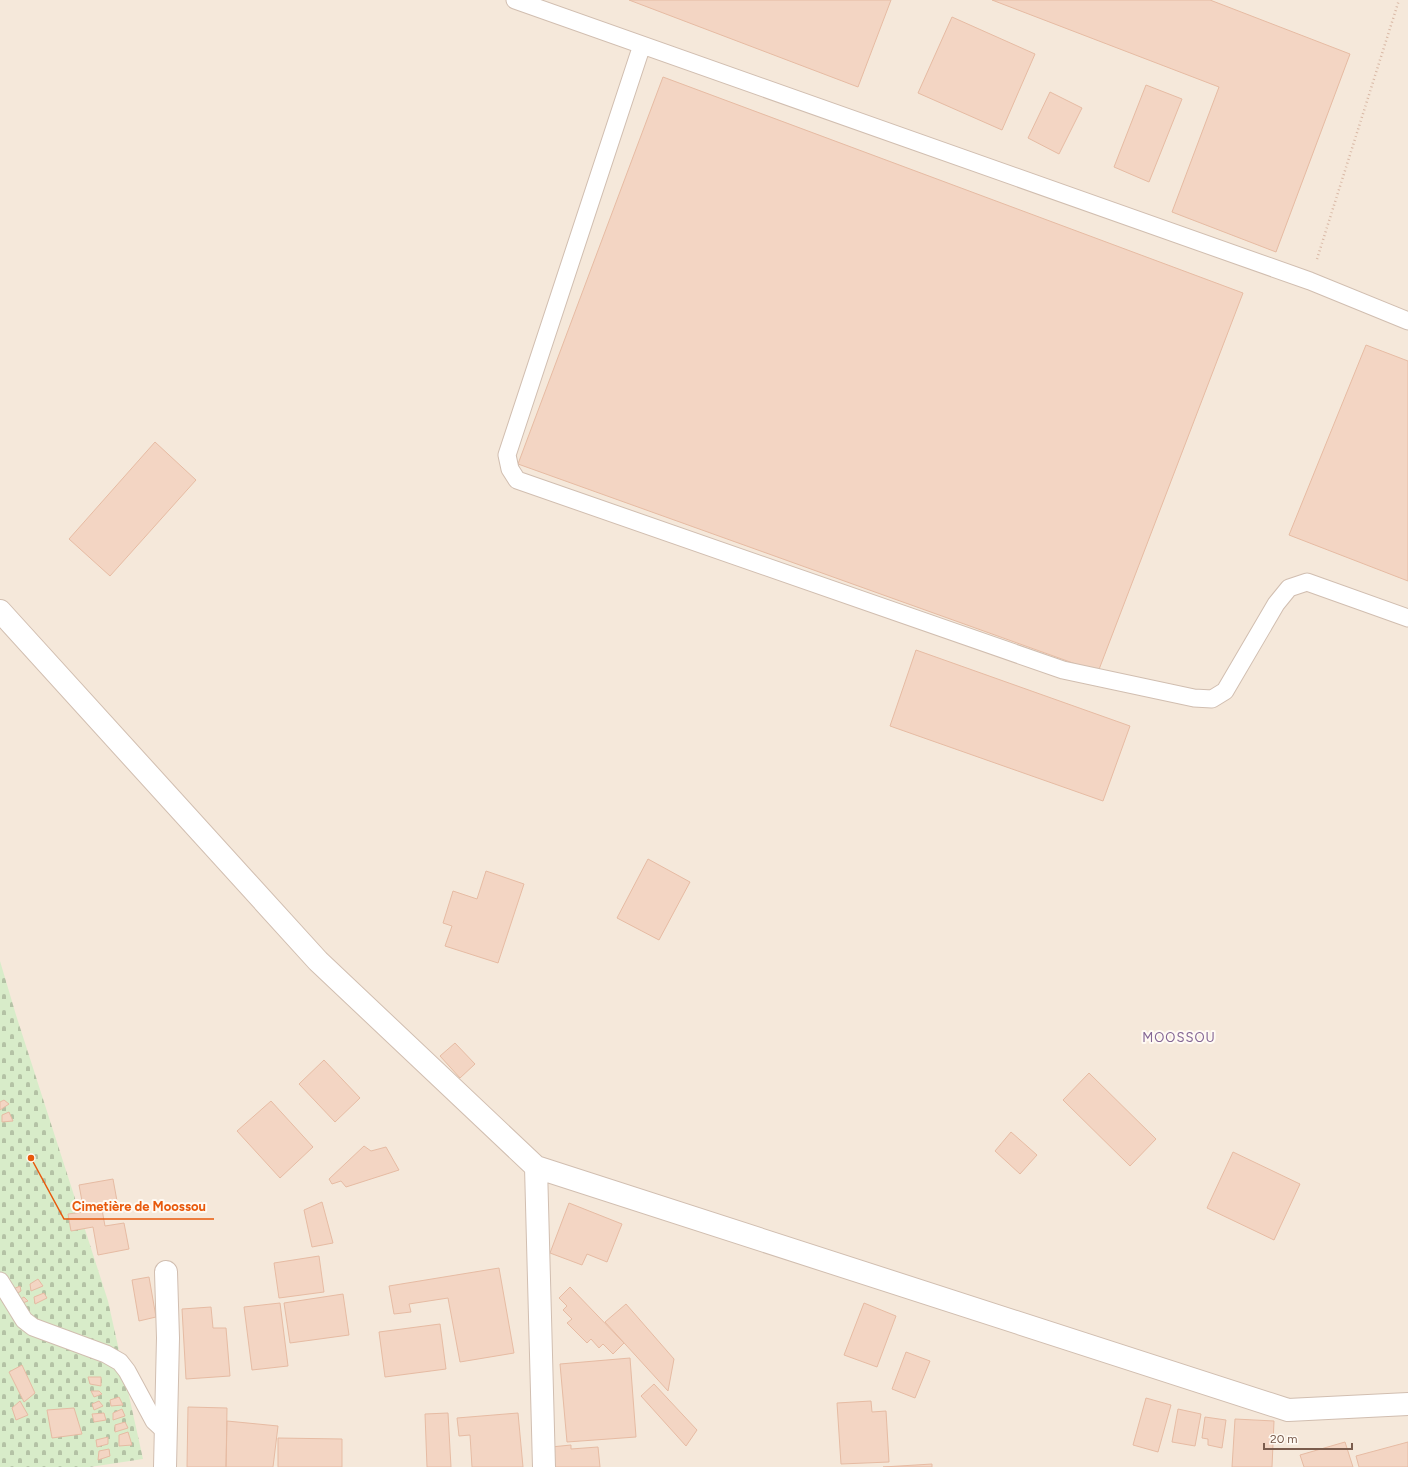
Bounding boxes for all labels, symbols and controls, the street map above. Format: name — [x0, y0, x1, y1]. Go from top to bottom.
district label: MOOSSOU — [1142, 1030, 1216, 1045]
callout: Cimetière de Moossou — [64, 1194, 214, 1219]
text: Cimetière de Moossou — [72, 1199, 206, 1214]
scale bar — [1264, 1425, 1352, 1451]
text: 20 m — [1270, 1432, 1298, 1446]

